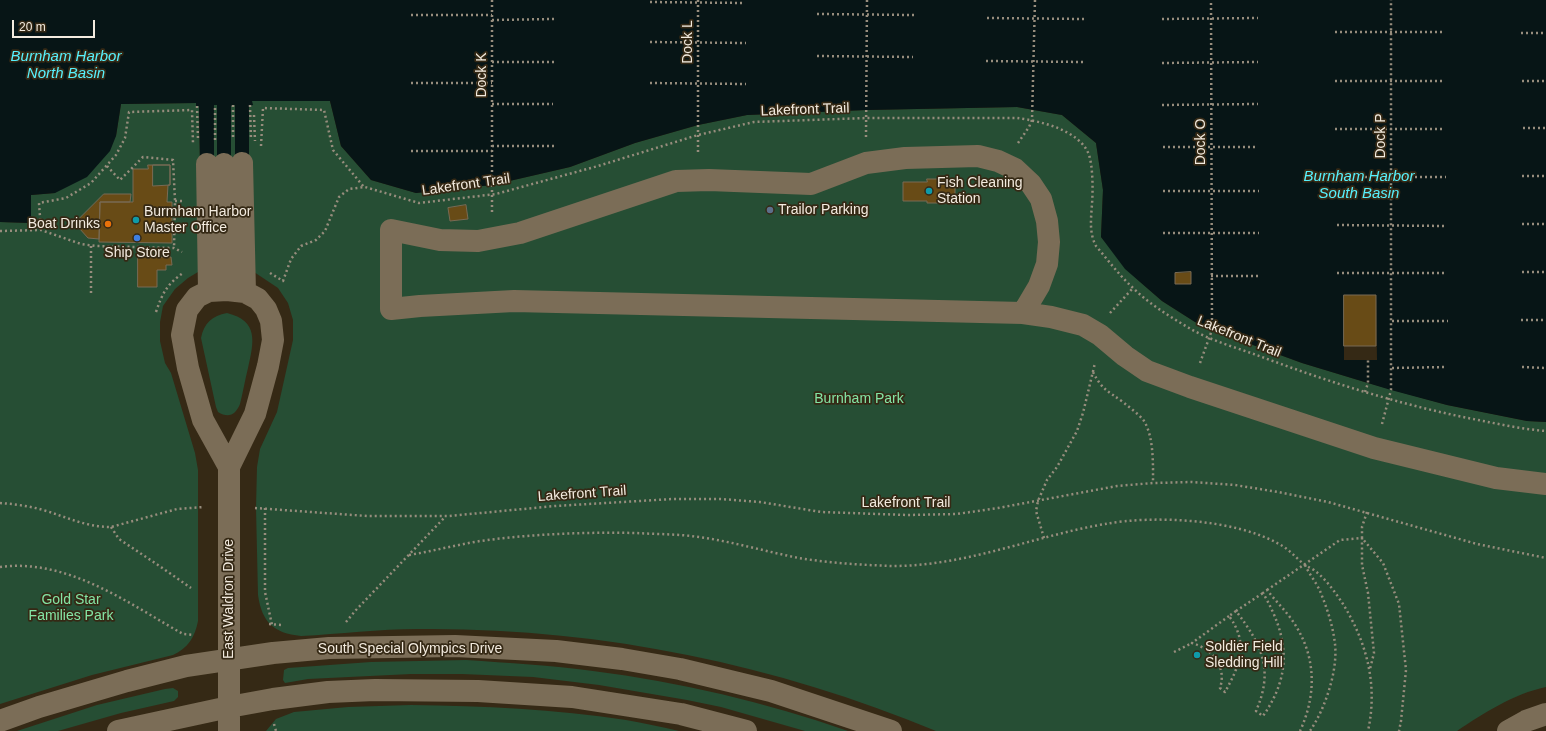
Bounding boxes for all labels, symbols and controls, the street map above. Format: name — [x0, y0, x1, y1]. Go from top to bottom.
scale bar — [14, 12, 97, 38]
text: 20 m — [19, 20, 46, 34]
street label: Dock L — [680, 20, 696, 64]
water label: Burnham Harbor North Basin — [11, 48, 121, 83]
street label: Dock K — [474, 52, 490, 98]
street label: Lakefront Trail — [760, 100, 850, 120]
street label: Dock P — [1373, 113, 1389, 159]
street label: Dock O — [1193, 119, 1209, 165]
water label: Burnham Harbor South Basin — [1304, 168, 1414, 203]
street label: Lakefront Trail — [421, 170, 511, 200]
place label: Fish Cleaning Station — [937, 175, 1023, 208]
marker: Fish Cleaning Station — [924, 186, 934, 196]
place label: Trailor Parking — [778, 202, 869, 218]
place label: Burmham Harbor Master Office — [144, 204, 251, 236]
marker: Trailor Parking — [765, 205, 775, 215]
marker: Burmham Harbor Master Office — [131, 215, 141, 225]
place label: Boat Drinks — [28, 216, 100, 232]
marker: Boat Drinks — [103, 219, 113, 229]
marker: Ship Store — [132, 233, 142, 243]
place label: Ship Store — [104, 245, 170, 261]
street label: Lakefront Trail — [1195, 313, 1283, 361]
park label: Burnham Park — [814, 391, 904, 407]
street label: Lakefront Trail — [537, 483, 627, 505]
street label: Lakefront Trail — [862, 495, 950, 511]
street label: East Waldron Drive — [221, 539, 237, 659]
park label: Gold Star Families Park — [29, 592, 113, 624]
place label: Soldier Field Sledding Hill — [1205, 639, 1283, 672]
street label: South Special Olympics Drive — [318, 641, 502, 657]
marker: Soldier Field Sledding Hill — [1192, 650, 1202, 660]

